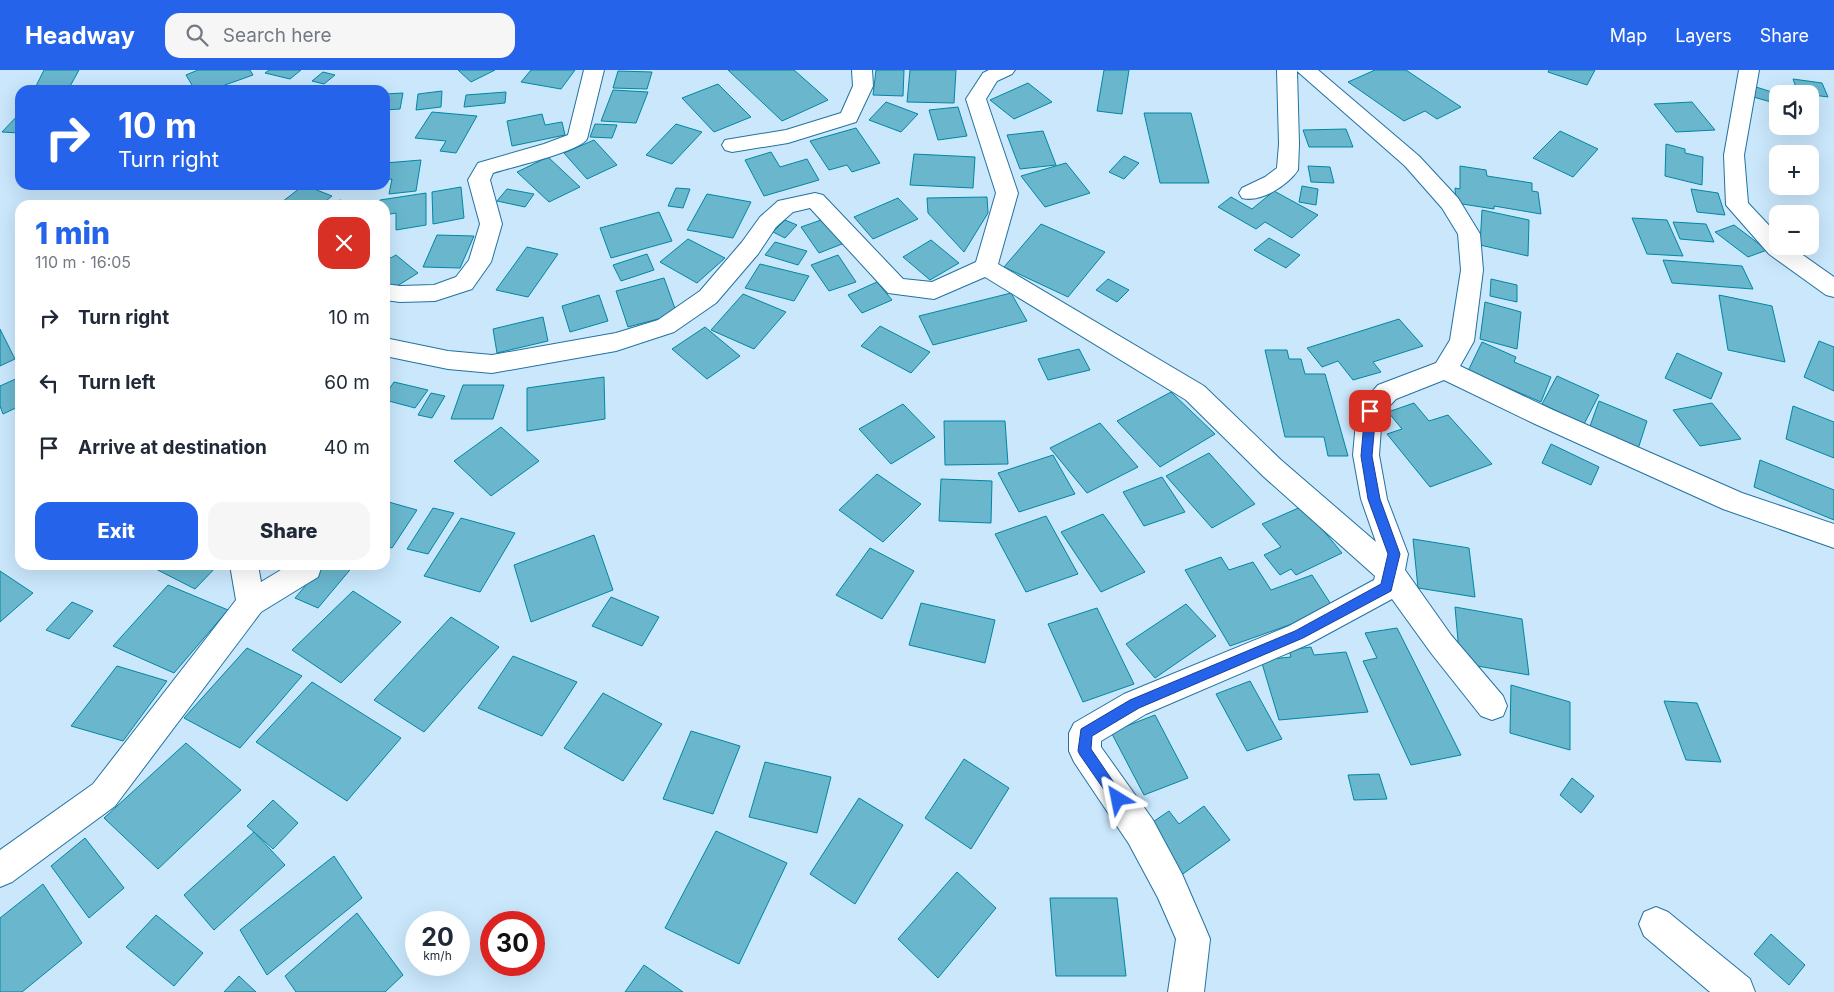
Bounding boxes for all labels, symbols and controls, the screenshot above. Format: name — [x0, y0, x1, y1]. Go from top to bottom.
search box — [165, 13, 515, 58]
text: Headway — [25, 21, 135, 50]
icon: search — [183, 21, 211, 49]
text: Search here — [223, 24, 331, 47]
text: Map — [1610, 25, 1647, 46]
text: Layers — [1675, 25, 1732, 46]
text: Share — [1760, 25, 1809, 46]
map controls — [1769, 85, 1819, 255]
button: sound — [1769, 85, 1819, 135]
text: 10 m — [118, 104, 197, 146]
icon: right — [35, 105, 100, 170]
button: + — [1769, 145, 1819, 195]
text: Turn right — [118, 146, 219, 172]
button: − — [1769, 205, 1819, 255]
text: 1 min — [35, 215, 110, 251]
button: close — [318, 217, 370, 269]
text: 110 m · 16:05 — [35, 252, 131, 272]
icon: right — [35, 304, 63, 332]
text: Turn right — [78, 306, 169, 329]
text: 10 m — [328, 306, 370, 329]
icon: left — [35, 369, 63, 397]
text: Turn left — [78, 371, 156, 394]
text: 60 m — [324, 371, 370, 394]
pin — [1349, 390, 1391, 432]
icon: arrive — [1356, 397, 1384, 425]
icon: arrive — [35, 434, 63, 462]
text: Arrive at destination — [78, 436, 267, 459]
text: 40 m — [324, 436, 370, 459]
button: Exit — [35, 502, 198, 560]
button: Share — [208, 502, 370, 560]
position arrow — [1091, 772, 1143, 824]
speed limit sign: 30 — [480, 911, 545, 976]
text: 20 — [421, 922, 454, 952]
text: km/h — [423, 948, 452, 963]

